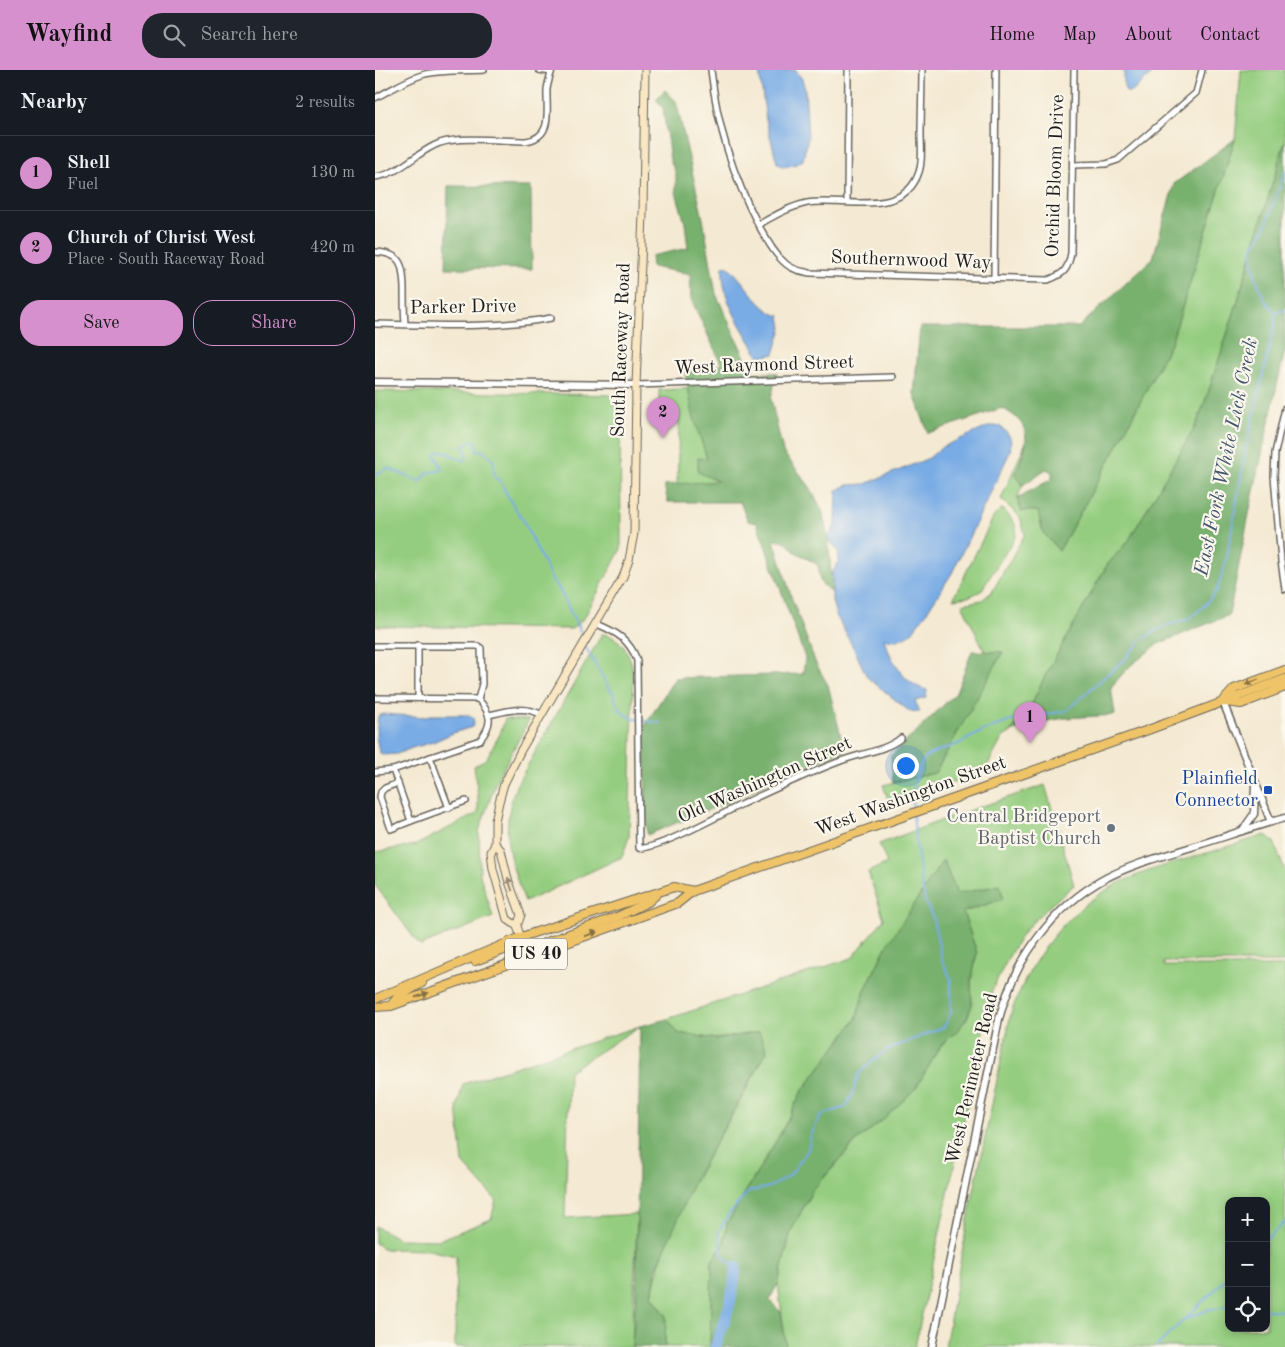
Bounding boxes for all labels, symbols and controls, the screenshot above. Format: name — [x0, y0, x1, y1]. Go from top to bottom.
search box — [142, 13, 492, 58]
icon: search — [160, 21, 188, 49]
text: Wayfind — [25, 23, 112, 47]
text: Search here — [200, 26, 298, 45]
text: Home — [989, 26, 1035, 44]
text: Map — [1063, 26, 1096, 44]
text: About — [1124, 26, 1172, 44]
text: Contact — [1200, 26, 1260, 44]
text: Nearby — [20, 92, 88, 113]
street label: Orchid Bloom Drive — [1044, 94, 1068, 258]
text: 2 results — [295, 95, 355, 111]
text: Shell — [67, 154, 110, 173]
text: 1 — [31, 165, 41, 181]
text: 130 m — [310, 165, 355, 181]
text: Fuel — [67, 177, 98, 193]
text: Church of Christ West — [67, 229, 255, 248]
text: 2 — [31, 240, 41, 256]
text: 420 m — [310, 240, 355, 256]
street label: Southernwood Way — [830, 249, 992, 273]
text: Place · South Raceway Road — [67, 252, 265, 268]
street label: South Raceway Road — [609, 262, 635, 438]
street label: Parker Drive — [410, 298, 516, 318]
button: Save — [20, 300, 183, 346]
button: Share — [193, 300, 355, 346]
water label: East Fork White Lick Creek — [1192, 336, 1262, 579]
street label: West Raymond Street — [673, 353, 855, 379]
pin: 2 — [647, 397, 679, 438]
one-way arrow — [1245, 679, 1259, 687]
pin: 1 — [1014, 702, 1046, 743]
street label: Old Washington Street — [675, 734, 855, 828]
your location — [893, 753, 919, 779]
street label: West Washington Street — [813, 754, 1009, 840]
place label: Plainfield Connector — [1174, 770, 1258, 811]
marker: Plainfield Connector — [1262, 784, 1274, 796]
place label: Central Bridgeport Baptist Church — [946, 808, 1101, 849]
marker: Central Bridgeport Baptist Church — [1105, 822, 1117, 834]
one-way arrow — [506, 877, 514, 892]
one-way arrow — [584, 930, 599, 937]
road number: US 40 — [505, 939, 567, 970]
one-way arrow — [415, 991, 430, 999]
street label: West Perimeter Road — [944, 991, 1002, 1167]
map controls — [1225, 1197, 1270, 1332]
button: + — [1225, 1197, 1270, 1242]
button: − — [1225, 1242, 1270, 1287]
button: locate — [1225, 1287, 1270, 1332]

